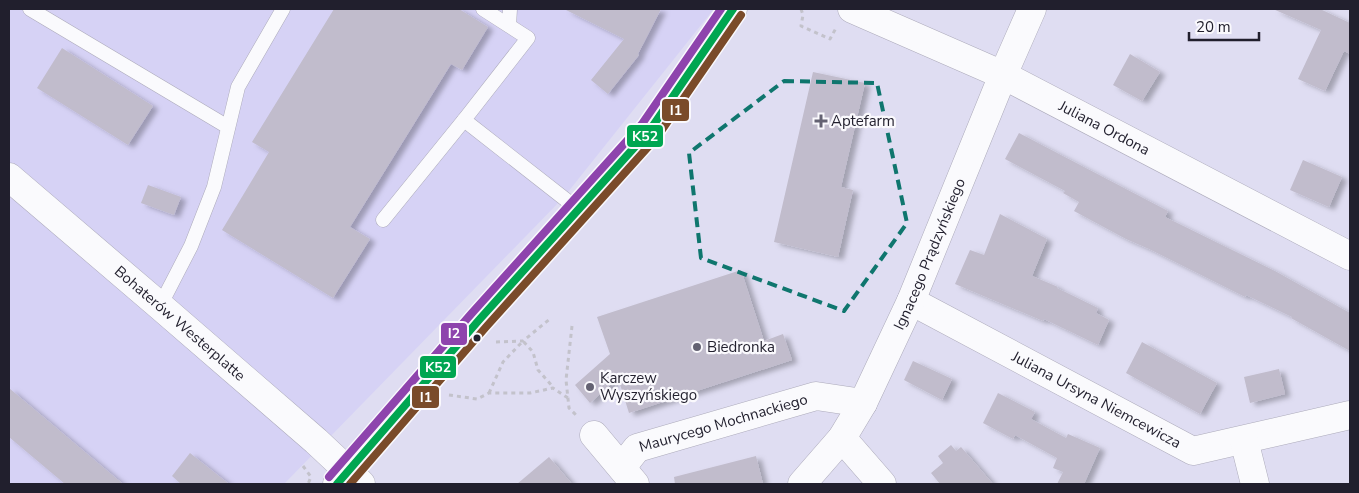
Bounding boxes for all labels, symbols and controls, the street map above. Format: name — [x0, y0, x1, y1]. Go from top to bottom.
scale bar — [1189, 10, 1259, 42]
text: 20 m — [1196, 17, 1231, 37]
street label: Juliana Ordona — [1054, 95, 1153, 160]
line badge: I1 — [661, 98, 690, 122]
text: I1 — [670, 101, 682, 120]
place label: Aptefarm — [831, 111, 895, 131]
marker: Aptefarm — [815, 115, 827, 127]
line badge: K52 — [626, 124, 664, 148]
text: K52 — [632, 127, 658, 146]
street label: Ignacego Prądzyńskiego — [889, 175, 970, 333]
street label: Bohaterów Westerplatte — [110, 261, 250, 385]
line badge: I2 — [440, 322, 468, 346]
text: I2 — [448, 324, 460, 343]
unlabelled marker — [472, 333, 482, 343]
place label: Biedronka — [707, 337, 775, 357]
marker: Biedronka — [691, 341, 703, 353]
street label: Juliana Ursyna Niemcewicza — [1007, 346, 1184, 453]
line badge: K52 — [419, 355, 457, 379]
text: K52 — [425, 358, 451, 377]
place label: Karczew Wyszyńskiego — [600, 368, 697, 405]
marker: Karczew Wyszyńskiego — [584, 381, 596, 393]
line badge: I1 — [411, 385, 440, 409]
text: I1 — [420, 388, 432, 407]
street label: Maurycego Mochnackiego — [637, 389, 810, 457]

